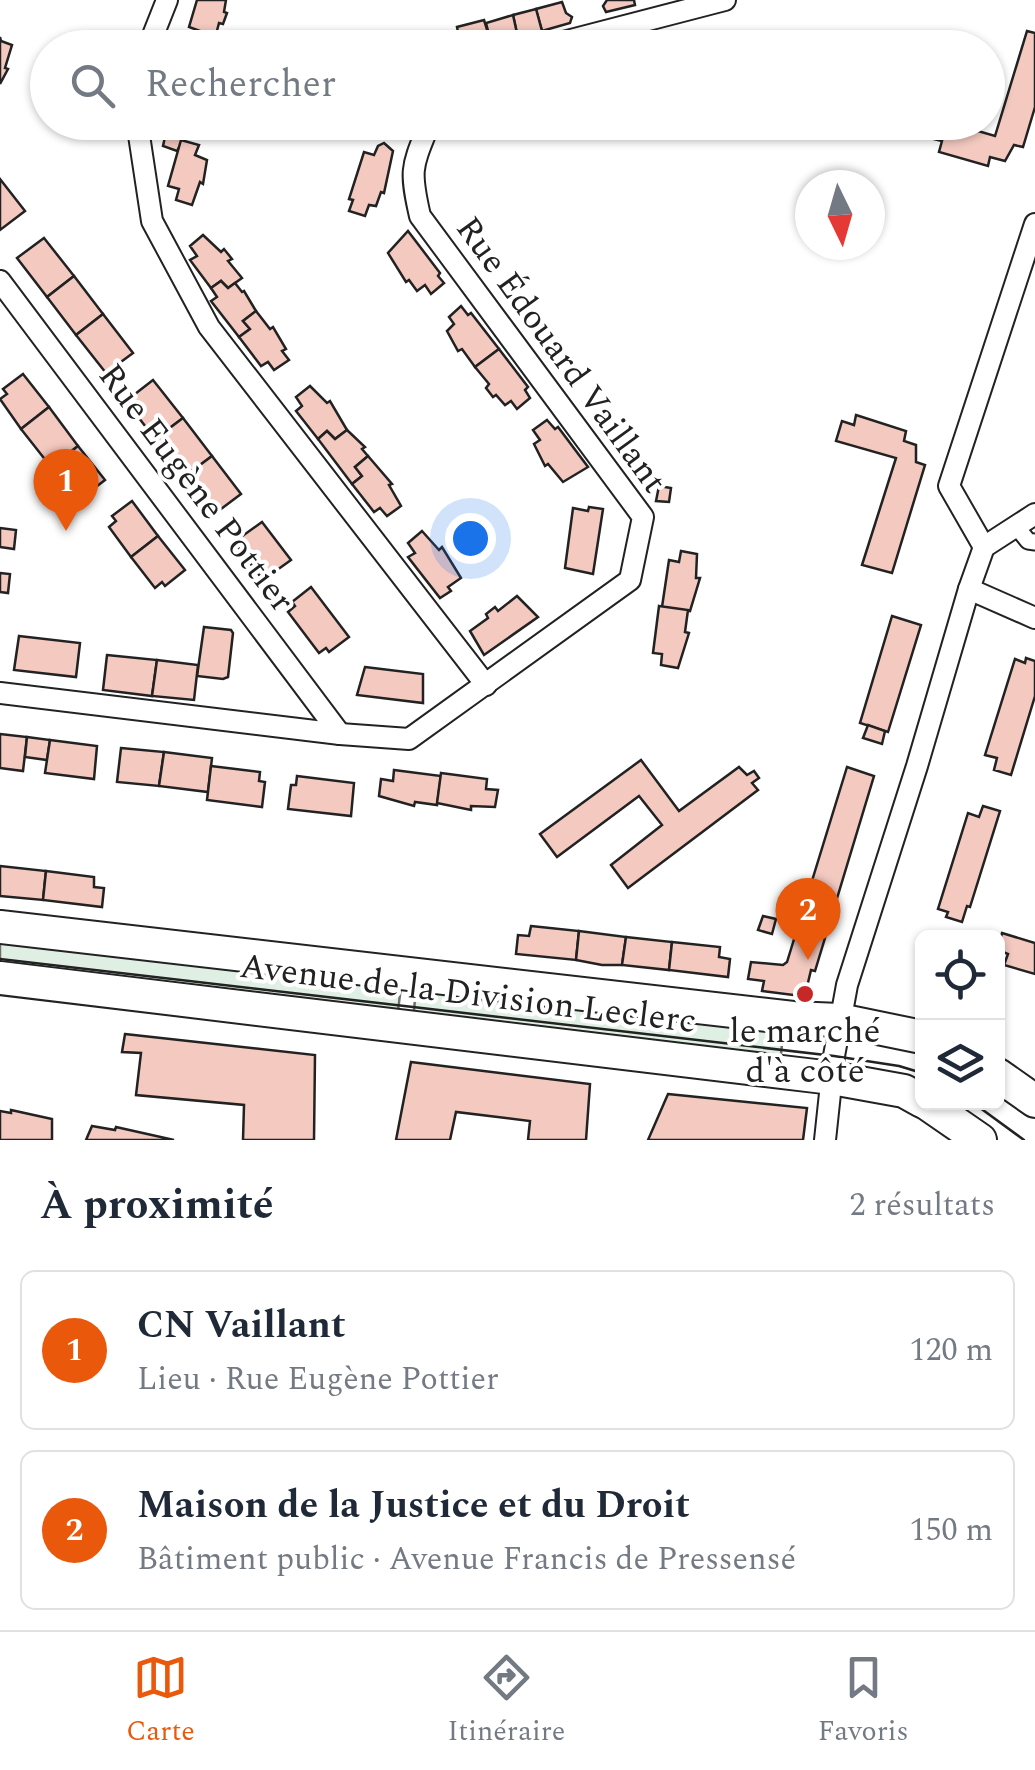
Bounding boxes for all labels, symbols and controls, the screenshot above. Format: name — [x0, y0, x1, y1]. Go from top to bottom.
search box — [30, 30, 1005, 140]
text: Rechercher — [145, 56, 336, 114]
icon: search — [65, 58, 120, 113]
north arrow — [795, 170, 885, 260]
street label: Rue Édouard Vaillant — [442, 205, 680, 505]
street label: Rue Eugène Pottier — [85, 352, 307, 624]
pin: 1 — [34, 448, 98, 531]
your location — [445, 513, 496, 564]
pin: 2 — [776, 878, 840, 960]
map controls — [915, 930, 1005, 1110]
button: locate — [915, 930, 1005, 1020]
street label: Avenue de la Division Leclerc — [237, 940, 699, 1048]
marker: le marché d'à côté — [794, 983, 816, 1005]
place label: le marché d'à côté — [730, 1005, 881, 1098]
button: layers — [915, 1020, 1005, 1110]
text: À proximité — [40, 1174, 273, 1237]
text: 2 résultats — [849, 1181, 995, 1230]
text: CN Vaillant — [137, 1297, 346, 1355]
text: 1 — [66, 1326, 83, 1375]
text: 120 m — [909, 1326, 993, 1375]
text: Lieu · Rue Eugène Pottier — [137, 1355, 499, 1404]
text: Maison de la Justice et du Droit — [137, 1477, 690, 1535]
text: 2 — [66, 1506, 83, 1555]
text: 150 m — [909, 1506, 993, 1555]
text: Bâtiment public · Avenue Francis de Pressensé — [137, 1535, 796, 1584]
tab: Carte — [126, 1650, 195, 1753]
tab: Itinéraire — [447, 1650, 565, 1753]
tab: Favoris — [818, 1650, 909, 1753]

